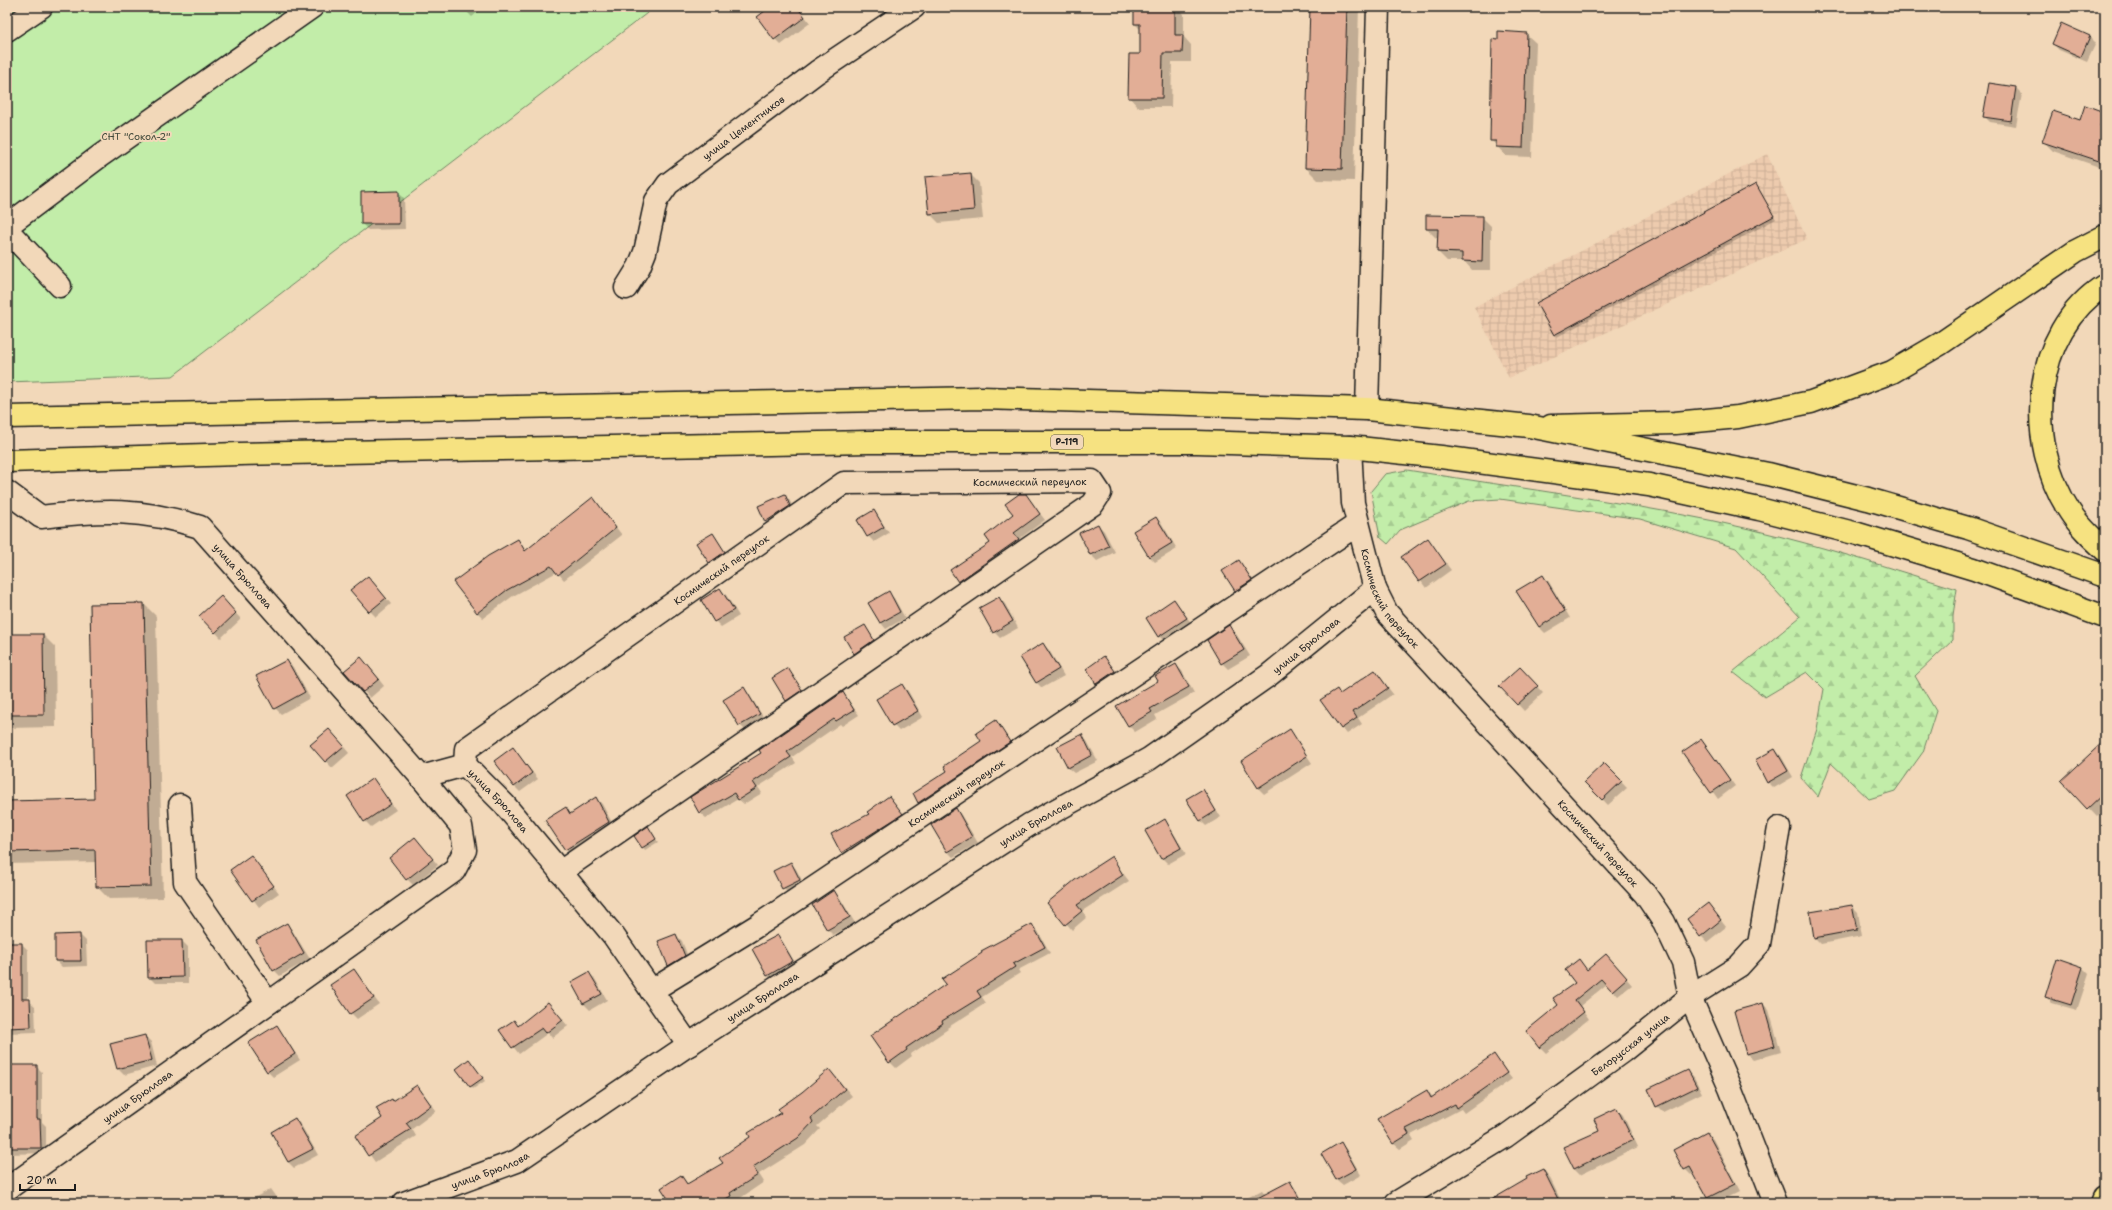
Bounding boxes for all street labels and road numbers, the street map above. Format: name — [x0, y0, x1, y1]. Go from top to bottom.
street label: улица Цементников — [700, 92, 787, 163]
road number: Р-119 — [1051, 435, 1083, 449]
street label: Космический переулок — [973, 475, 1087, 488]
street label: Космический переулок — [671, 531, 772, 607]
street label: улица Брюллова — [211, 540, 276, 612]
street label: Космический переулок — [1358, 547, 1423, 651]
street label: улица Брюллова — [1270, 613, 1343, 676]
street label: Космический переулок — [905, 755, 1008, 830]
street label: улица Брюллова — [466, 766, 532, 836]
street label: улица Брюллова — [997, 796, 1075, 849]
street label: Космический переулок — [1555, 797, 1642, 890]
street label: улица Брюллова — [724, 968, 802, 1025]
street label: Белорусская улица — [1588, 1010, 1672, 1079]
street label: улица Брюллова — [100, 1066, 176, 1126]
street label: улица Брюллова — [449, 1148, 532, 1191]

